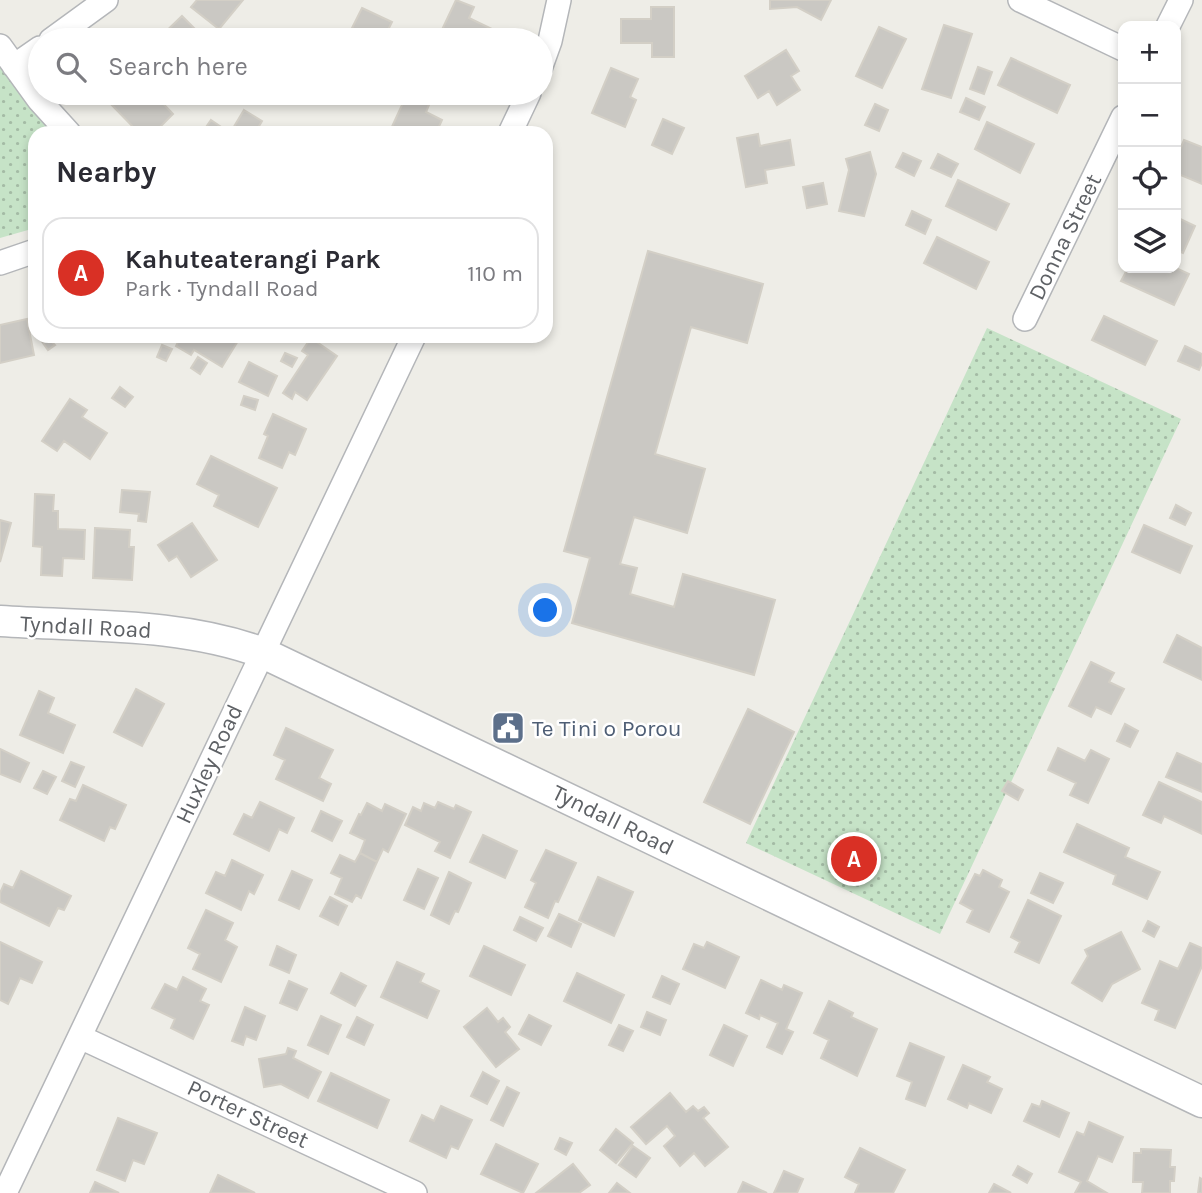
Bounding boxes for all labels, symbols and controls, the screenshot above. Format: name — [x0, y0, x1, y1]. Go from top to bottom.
map controls — [1118, 21, 1181, 273]
button: + — [1118, 21, 1181, 84]
search box — [28, 28, 553, 105]
icon: search — [52, 48, 90, 86]
text: Search here — [108, 51, 248, 82]
button: − — [1118, 84, 1181, 147]
button: locate — [1118, 147, 1181, 210]
text: Nearby — [56, 154, 156, 190]
street label: Donna Street — [1023, 169, 1107, 304]
button: layers — [1118, 210, 1181, 273]
text: Kahuteaterangi Park — [125, 244, 381, 275]
text: A — [74, 260, 88, 287]
text: 110 m — [467, 260, 523, 287]
text: Park · Tyndall Road — [125, 275, 319, 302]
your location — [528, 593, 562, 627]
street label: Tyndall Road — [19, 610, 153, 644]
street label: Huxley Road — [170, 700, 248, 828]
public building icon: Te Tini o Porou — [489, 709, 527, 747]
place label: Te Tini o Porou — [532, 715, 682, 742]
street label: Tyndall Road — [548, 779, 678, 861]
pin: A — [831, 833, 877, 885]
street label: Porter Street — [183, 1074, 313, 1154]

